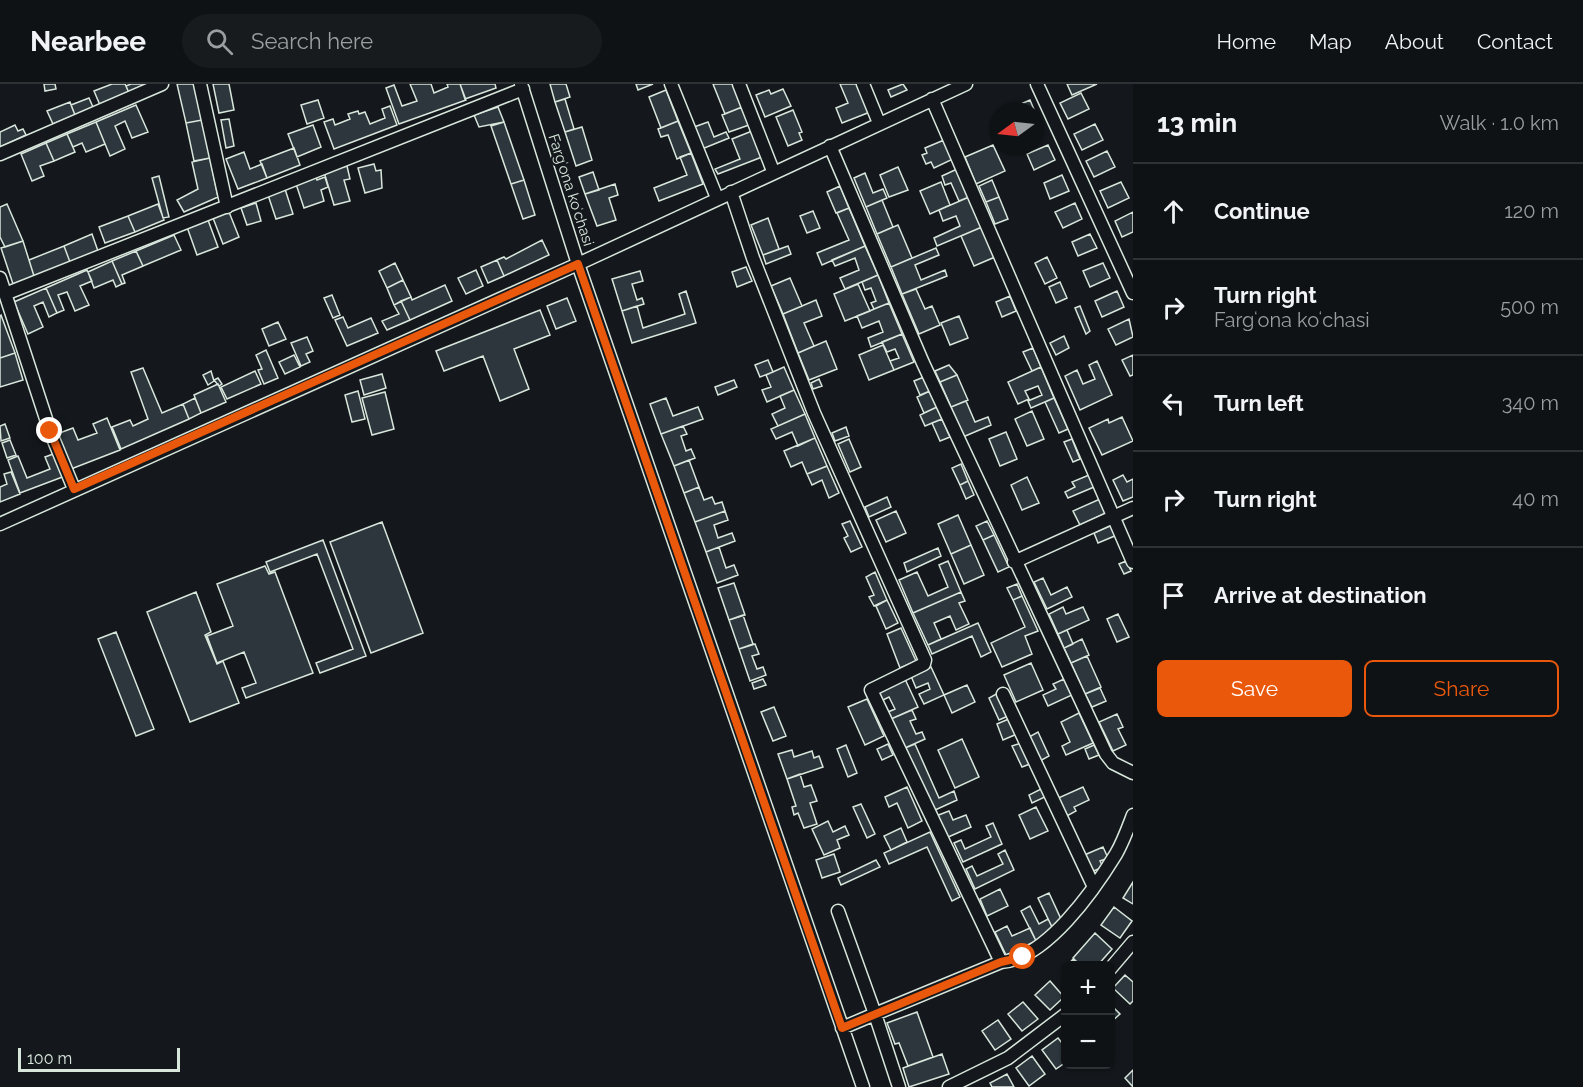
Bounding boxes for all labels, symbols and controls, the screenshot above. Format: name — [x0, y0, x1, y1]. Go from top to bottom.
search box — [182, 14, 602, 68]
text: Nearbee — [30, 25, 146, 58]
icon: search — [203, 25, 236, 58]
text: Search here — [251, 28, 373, 54]
text: Home — [1217, 29, 1276, 54]
text: Map — [1309, 29, 1352, 54]
text: About — [1385, 29, 1444, 54]
text: Contact — [1477, 29, 1553, 54]
north arrow — [989, 102, 1043, 156]
text: 13 min — [1157, 108, 1237, 138]
text: Walk · 1.0 km — [1440, 111, 1559, 135]
street label: Fargʻona koʻchasi — [544, 132, 598, 248]
icon: ahead — [1157, 195, 1190, 228]
text: Continue — [1214, 198, 1310, 224]
text: 120 m — [1504, 199, 1559, 223]
text: Turn right — [1214, 282, 1317, 308]
icon: right — [1157, 291, 1190, 324]
text: 500 m — [1500, 295, 1559, 319]
text: Fargʻona koʻchasi — [1214, 308, 1370, 332]
icon: left — [1157, 387, 1190, 420]
text: Turn left — [1214, 390, 1304, 416]
text: 340 m — [1502, 391, 1559, 415]
route end — [36, 417, 62, 443]
icon: right — [1157, 483, 1190, 516]
text: Turn right — [1214, 486, 1317, 512]
text: 40 m — [1512, 487, 1559, 511]
icon: arrive — [1157, 579, 1190, 612]
text: Arrive at destination — [1214, 582, 1427, 608]
button: Save — [1157, 660, 1352, 717]
button: Share — [1364, 660, 1559, 717]
route start — [1009, 943, 1035, 969]
map controls — [1061, 961, 1115, 1069]
button: + — [1061, 961, 1115, 1015]
button: − — [1061, 1015, 1115, 1069]
scale bar — [18, 1045, 180, 1072]
text: 100 m — [27, 1049, 72, 1068]

